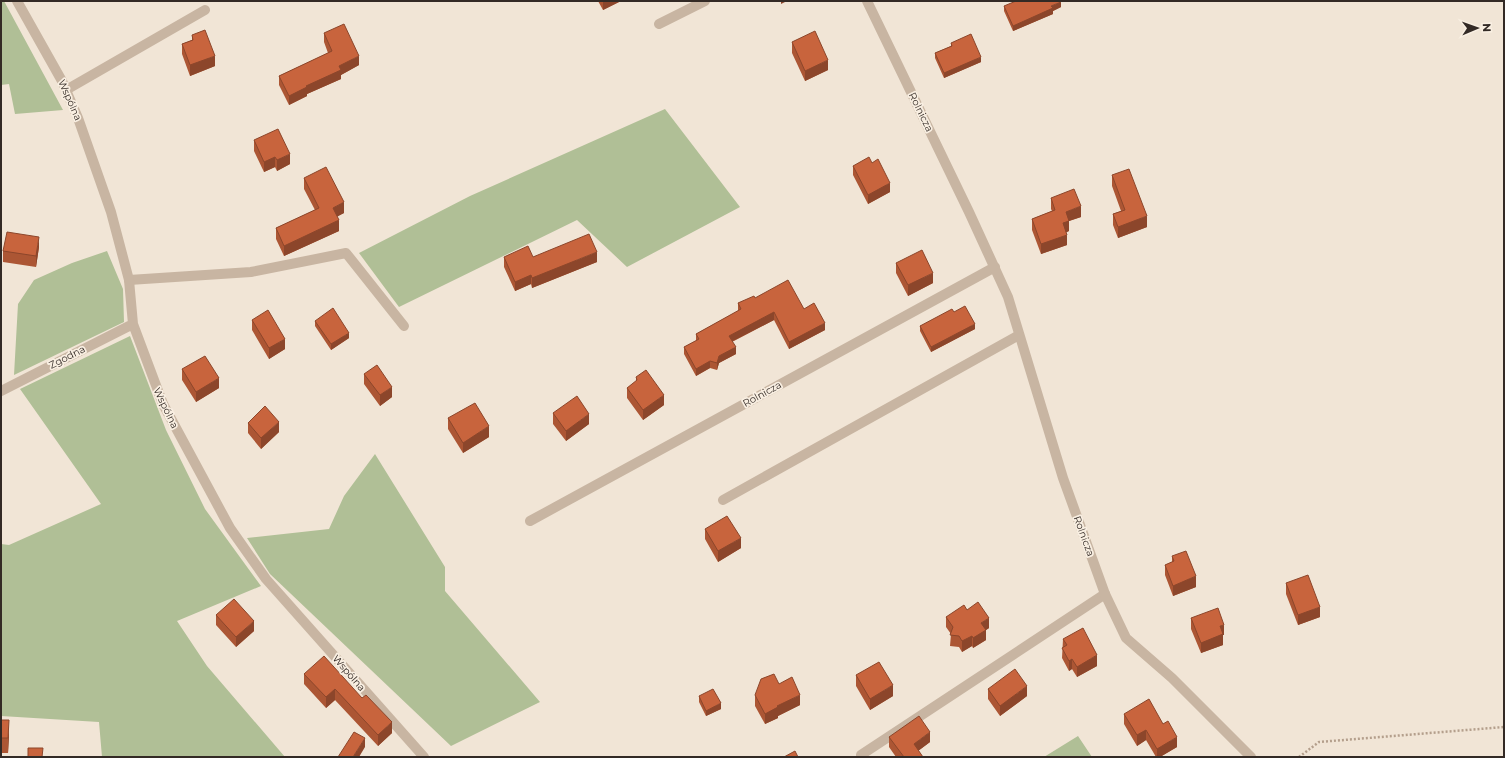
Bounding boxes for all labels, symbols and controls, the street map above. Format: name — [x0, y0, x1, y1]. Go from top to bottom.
north arrow — [1457, 8, 1497, 48]
text: N — [1480, 23, 1494, 32]
street label: Wspólna — [55, 77, 85, 123]
street label: Rolnicza — [906, 90, 936, 134]
street label: Zgodna — [47, 342, 87, 372]
street label: Rolnicza — [740, 378, 784, 410]
street label: Wspólna — [151, 385, 181, 431]
street label: Rolnicza — [1071, 514, 1097, 558]
street label: Wspólna — [330, 652, 368, 694]

